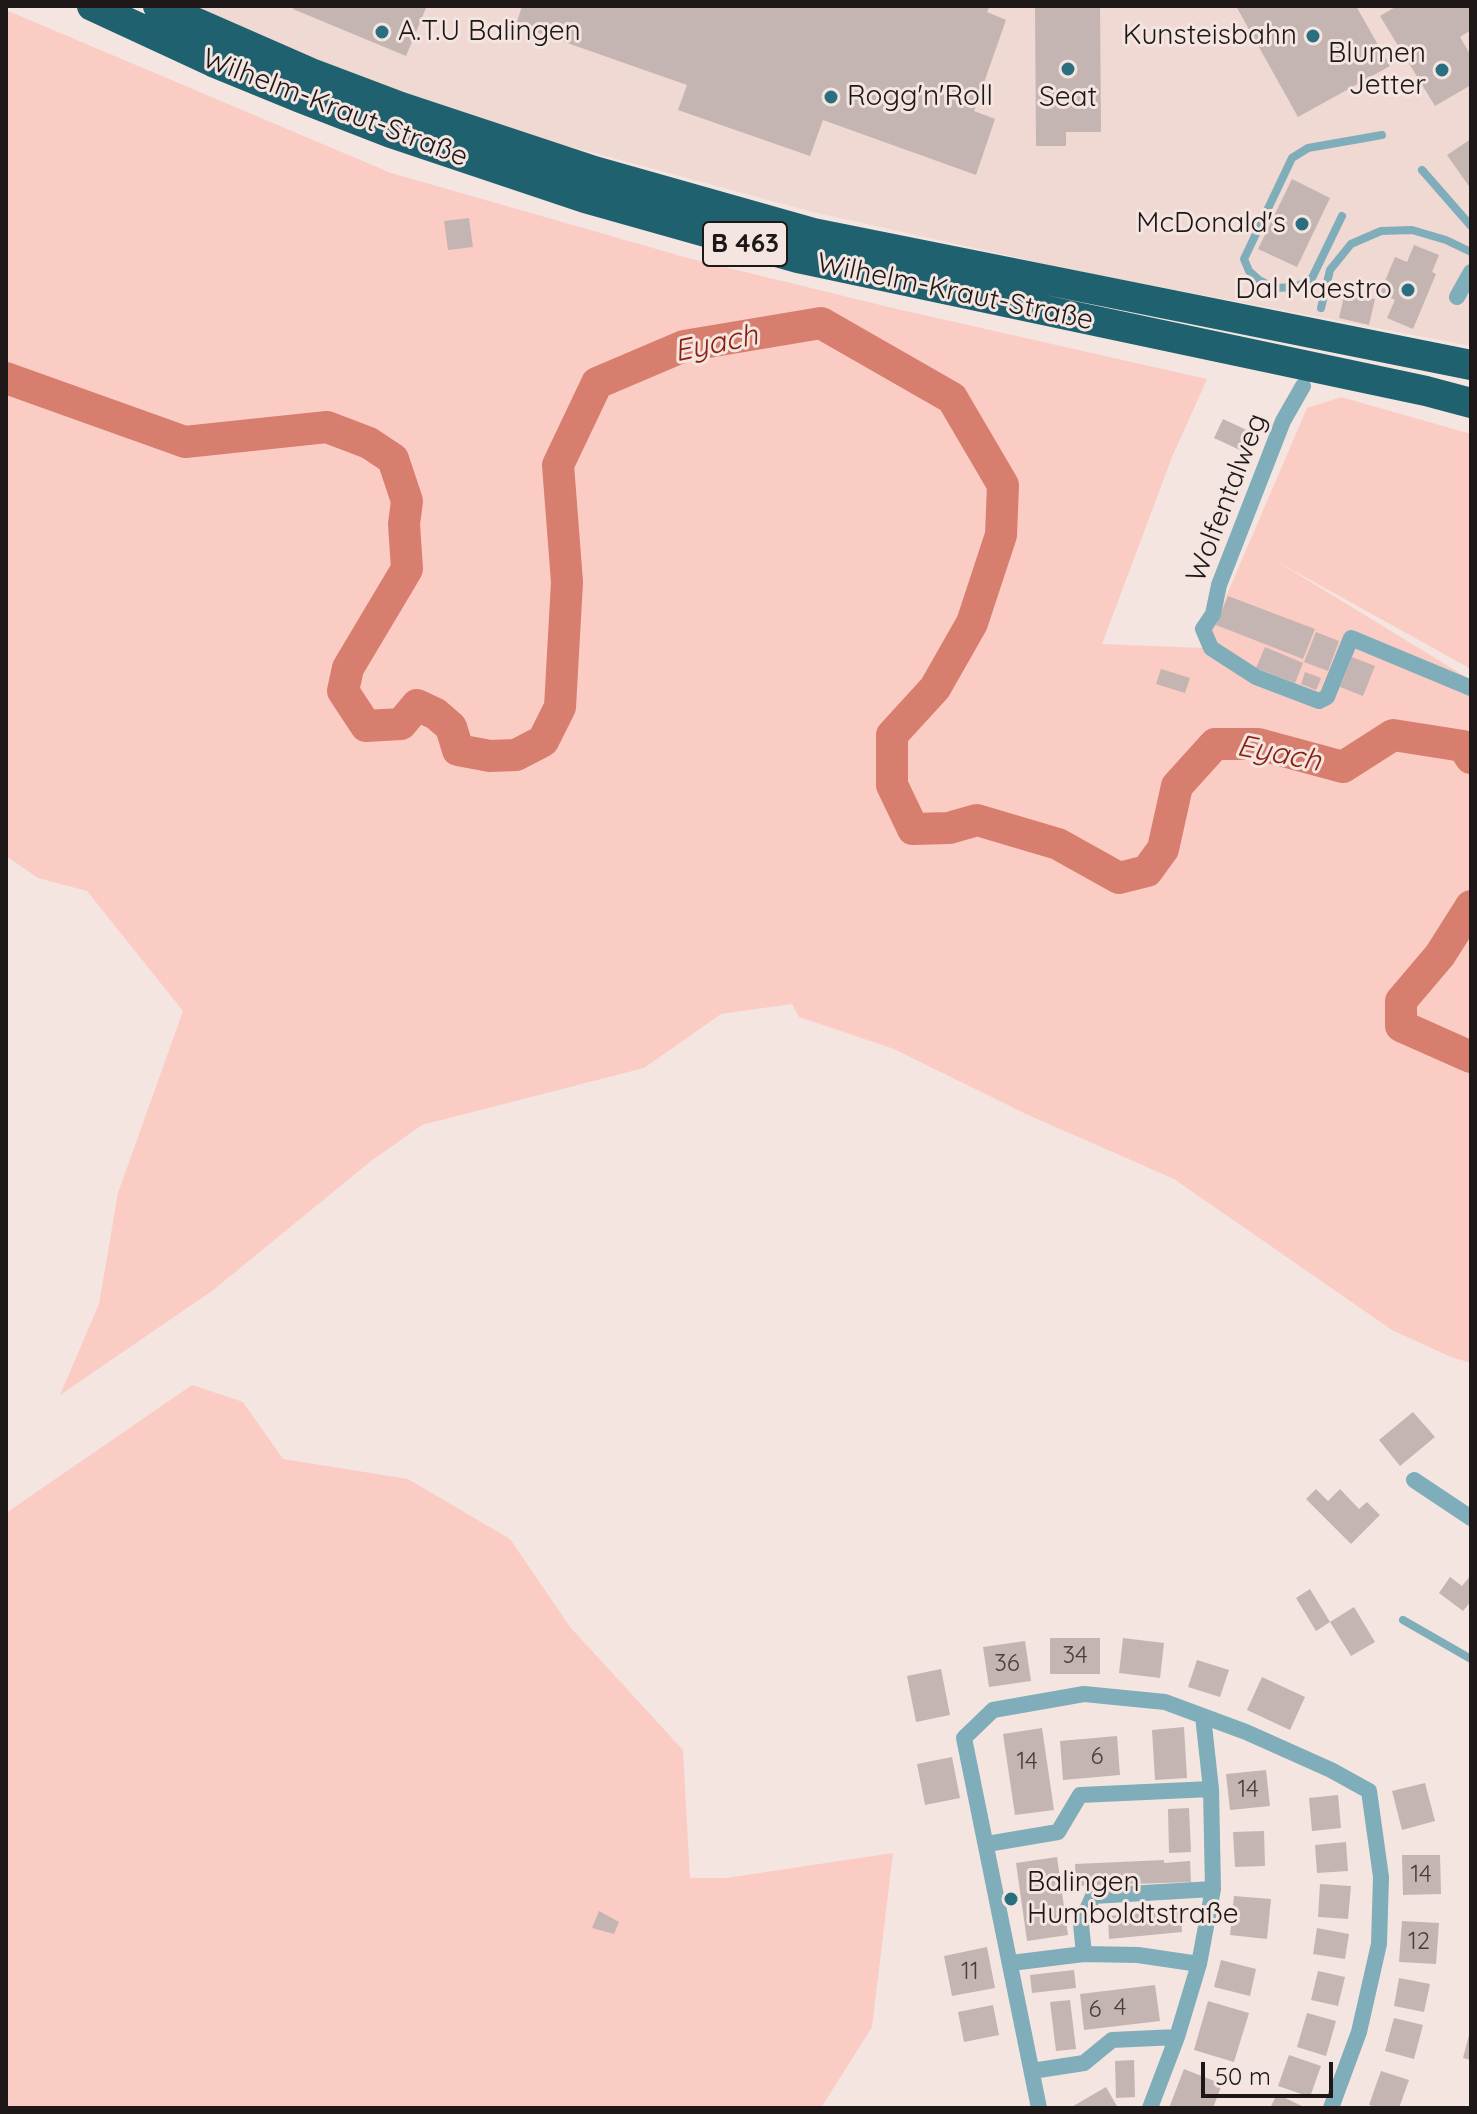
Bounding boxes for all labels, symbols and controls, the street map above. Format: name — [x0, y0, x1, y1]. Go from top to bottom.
place label: A.T.U Balingen — [398, 15, 581, 49]
place label: Kunsteisbahn — [1123, 19, 1297, 53]
marker: A.T.U Balingen — [373, 23, 391, 41]
marker: Kunsteisbahn — [1304, 27, 1322, 45]
place label: Blumen Jetter — [1328, 37, 1426, 103]
street label: Wilhelm-Kraut-Straße — [197, 42, 473, 174]
marker: Seat — [1059, 60, 1077, 78]
marker: Blumen Jetter — [1433, 61, 1451, 79]
place label: Rogg'n'Roll — [847, 80, 993, 114]
place label: Seat — [1039, 81, 1097, 115]
marker: Rogg'n'Roll — [822, 88, 840, 106]
place label: McDonald's — [1136, 207, 1286, 241]
marker: McDonald's — [1293, 215, 1311, 233]
road number: B 463 — [703, 222, 787, 266]
street label: Wilhelm-Kraut-Straße — [814, 246, 1096, 338]
place label: Dal Maestro — [1235, 273, 1392, 307]
marker: Dal Maestro — [1399, 281, 1417, 299]
water label: Eyach — [671, 318, 761, 370]
street label: Wolfentalweg — [1179, 409, 1275, 587]
water label: Eyach — [1234, 728, 1324, 780]
house number: 34 — [1062, 1642, 1088, 1670]
house number: 36 — [994, 1650, 1020, 1678]
house number: 6 — [1091, 1743, 1103, 1771]
house number: 14 — [1016, 1748, 1038, 1776]
house number: 14 — [1237, 1776, 1259, 1804]
house number: 14 — [1410, 1861, 1432, 1889]
place label: Balingen Humboldtstraße — [1027, 1866, 1239, 1932]
marker: Balingen Humboldtstraße — [1002, 1890, 1020, 1908]
house number: 12 — [1408, 1928, 1430, 1956]
house number: 11 — [961, 1958, 979, 1986]
house number: 4 — [1114, 1994, 1126, 2022]
house number: 6 — [1089, 1996, 1101, 2024]
scale bar — [1205, 2046, 1337, 2096]
text: 50 m — [1215, 2061, 1271, 2091]

